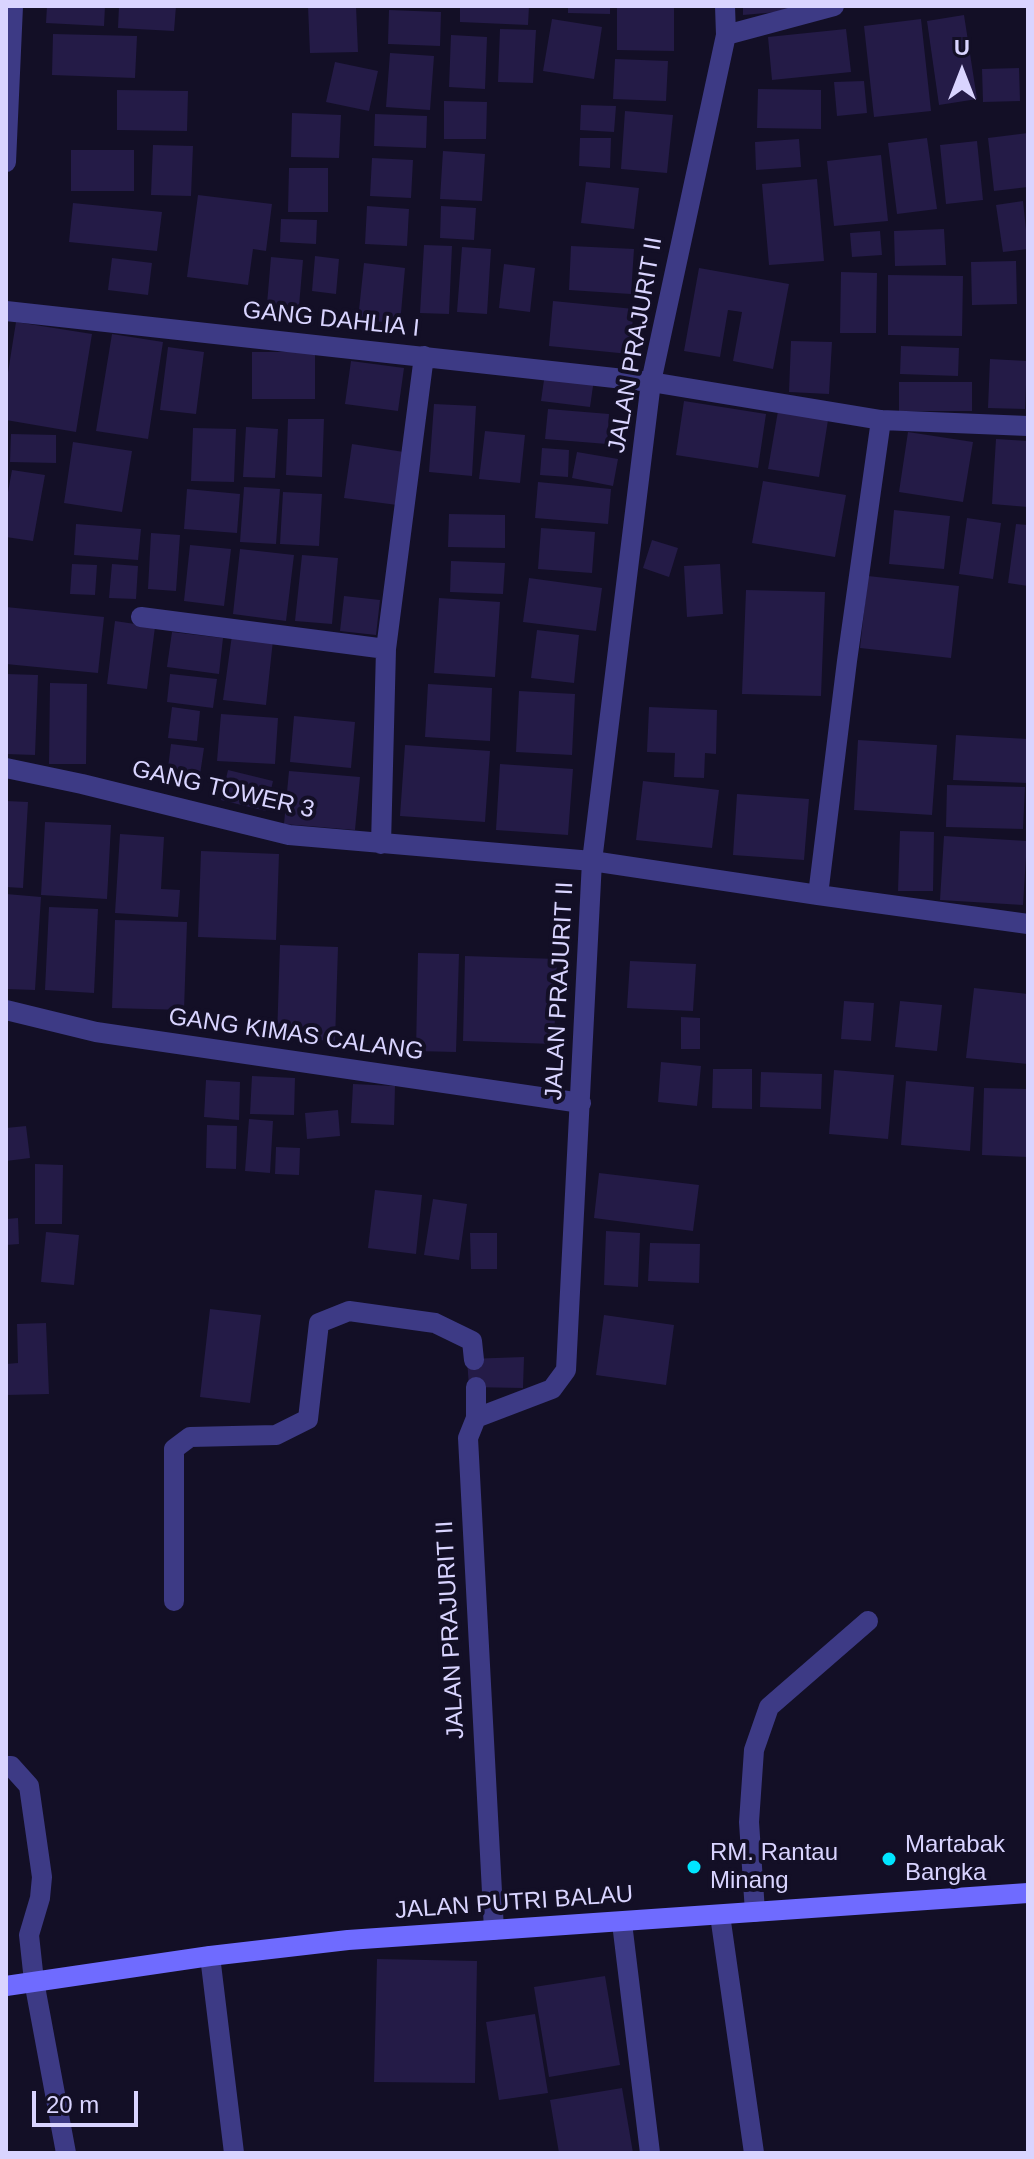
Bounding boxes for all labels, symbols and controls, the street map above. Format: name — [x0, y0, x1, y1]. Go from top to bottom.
north arrow — [922, 32, 1002, 112]
text: U — [954, 35, 970, 60]
street label: JALAN PRAJURIT II — [603, 235, 669, 455]
street label: GANG DAHLIA I — [241, 296, 421, 344]
street label: GANG TOWER 3 — [129, 755, 317, 825]
street label: JALAN PRAJURIT II — [540, 881, 580, 1101]
street label: GANG KIMAS CALANG — [167, 1003, 425, 1067]
street label: JALAN PRAJURIT II — [431, 1520, 471, 1740]
place label: Martabak Bangka — [905, 1831, 1005, 1887]
place label: RM. Rantau Minang — [710, 1839, 838, 1895]
marker: Martabak Bangka — [880, 1850, 898, 1868]
marker: RM. Rantau Minang — [685, 1858, 703, 1876]
street label: JALAN PUTRI BALAU — [394, 1880, 634, 1926]
scale bar — [36, 2075, 142, 2125]
text: 20 m — [46, 2091, 99, 2118]

